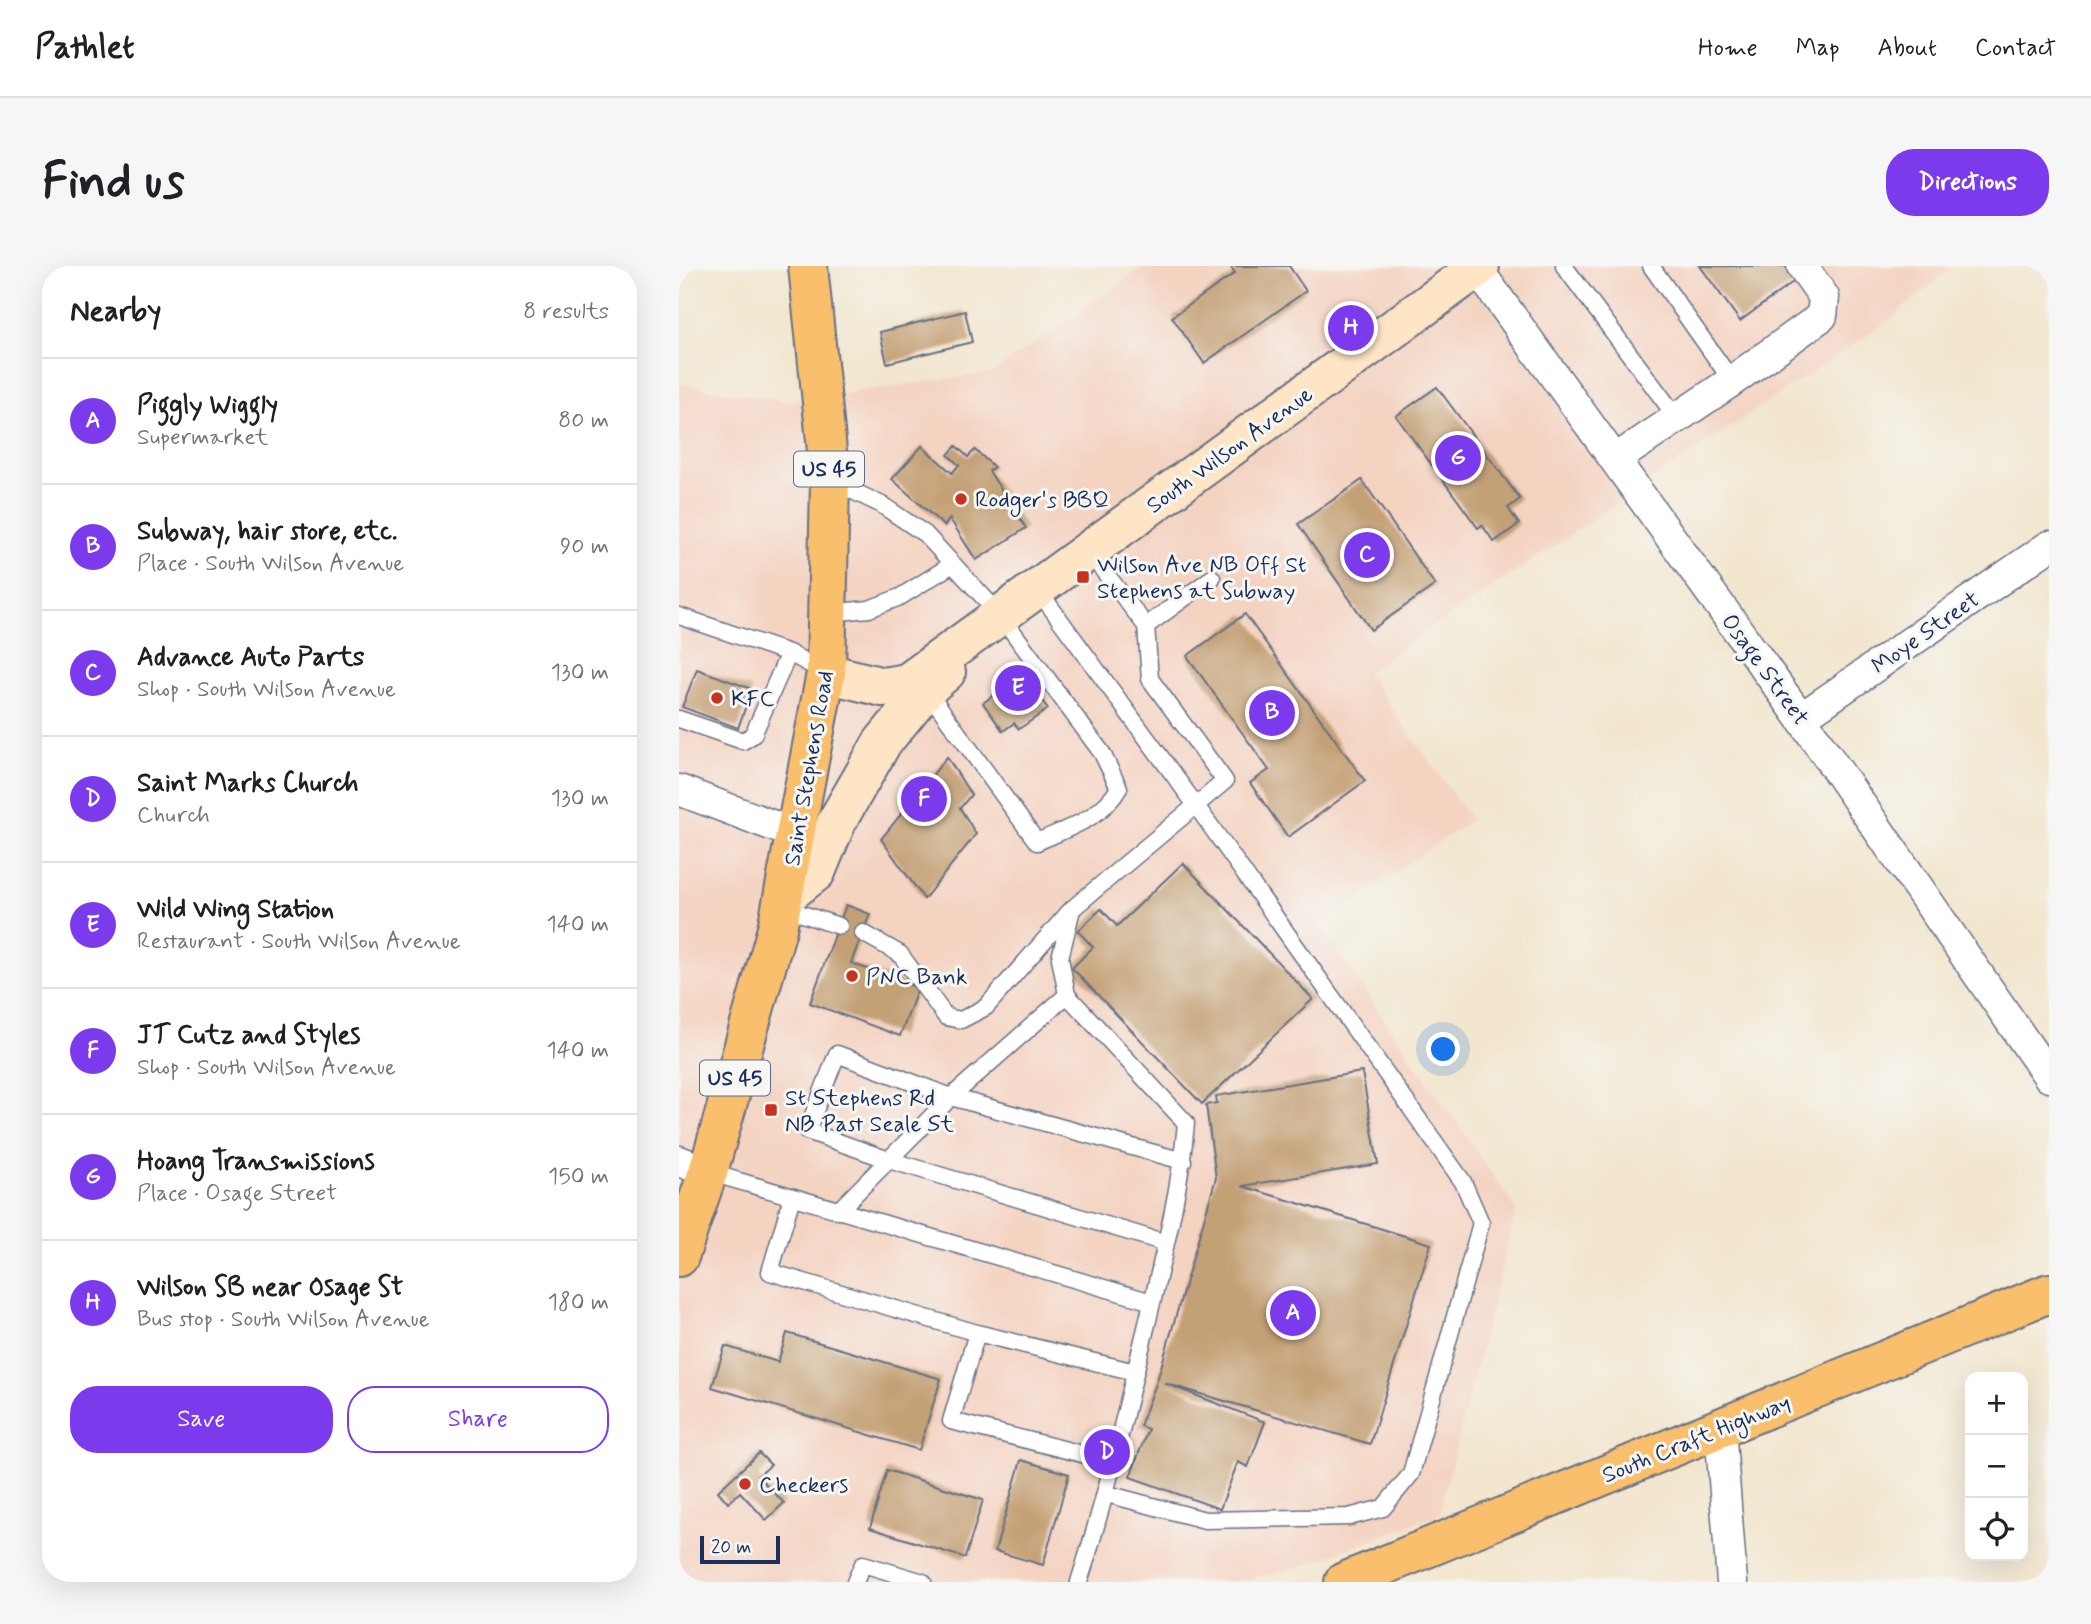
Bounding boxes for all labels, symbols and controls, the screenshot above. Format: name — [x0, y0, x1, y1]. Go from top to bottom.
text: Pathlet — [35, 26, 135, 70]
text: Home — [1698, 33, 1758, 64]
text: Map — [1796, 33, 1840, 64]
text: About — [1878, 33, 1937, 64]
text: Contact — [1975, 33, 2056, 64]
button: Directions — [1886, 149, 2049, 216]
text: Find us — [42, 150, 185, 215]
text: Nearby — [70, 292, 161, 331]
text: 8 results — [523, 297, 609, 327]
pin: H — [1328, 302, 1374, 354]
street label: South Wilson Avenue — [1141, 380, 1320, 521]
text: Piggly Wiggly — [137, 389, 278, 423]
text: A — [85, 406, 101, 436]
text: 80 m — [558, 406, 609, 436]
text: Supermarket — [137, 423, 268, 453]
pin: G — [1435, 432, 1481, 484]
road number: US 45 — [794, 452, 864, 486]
place label: Rodger's BBQ — [975, 486, 1109, 518]
marker: Rodger's BBQ — [953, 491, 969, 507]
text: Subway, hair store, etc. — [137, 515, 397, 549]
pin: C — [1344, 529, 1390, 581]
text: B — [86, 532, 100, 562]
text: 90 m — [560, 532, 609, 562]
text: Place · South Wilson Avenue — [137, 549, 404, 579]
place label: Wilson Ave NB Off St Stephens at Subway — [1097, 551, 1307, 607]
marker: Wilson Ave NB Off St Stephens at Subway — [1075, 569, 1091, 585]
street label: Moye Street — [1866, 585, 1986, 682]
street label: Osage Street — [1712, 608, 1815, 734]
text: Advance Auto Parts — [137, 641, 364, 675]
text: C — [85, 658, 101, 688]
text: 130 m — [551, 658, 609, 688]
pin: E — [995, 662, 1041, 714]
street label: Saint Stephens Road — [778, 668, 842, 868]
text: Shop · South Wilson Avenue — [137, 675, 396, 705]
place label: KFC — [731, 685, 775, 715]
pin: B — [1249, 687, 1295, 739]
marker: KFC — [709, 690, 725, 706]
text: Saint Marks Church — [137, 767, 358, 801]
pin: F — [901, 773, 947, 825]
text: D — [85, 784, 101, 814]
text: 130 m — [551, 784, 609, 814]
text: Church — [137, 801, 210, 831]
text: Wild Wing Station — [137, 893, 334, 927]
text: E — [86, 910, 100, 940]
text: 140 m — [546, 910, 609, 940]
text: Restaurant · South Wilson Avenue — [137, 927, 460, 957]
place label: PNC Bank — [866, 963, 967, 993]
marker: PNC Bank — [844, 968, 860, 984]
text: JT Cutz and Styles — [137, 1019, 361, 1053]
your location — [1426, 1032, 1460, 1066]
text: F — [87, 1036, 99, 1066]
text: 140 m — [546, 1036, 609, 1066]
text: Shop · South Wilson Avenue — [137, 1053, 396, 1083]
road number: US 45 — [700, 1060, 770, 1096]
place label: St Stephens Rd NB Past Seale St — [785, 1084, 954, 1140]
marker: St Stephens Rd NB Past Seale St — [763, 1102, 779, 1118]
text: Hoang Transmissions — [137, 1145, 375, 1179]
text: G — [85, 1162, 101, 1192]
text: 150 m — [548, 1162, 609, 1192]
text: Place · Osage Street — [137, 1179, 337, 1209]
text: Wilson SB near Osage St — [137, 1271, 403, 1305]
pin: A — [1270, 1287, 1316, 1339]
text: H — [85, 1288, 101, 1318]
text: 180 m — [548, 1288, 609, 1318]
text: Bus stop · South Wilson Avenue — [137, 1305, 430, 1335]
map controls — [1965, 1372, 2028, 1561]
button: + — [1965, 1372, 2028, 1435]
button: Save — [70, 1386, 333, 1453]
button: Share — [347, 1386, 609, 1453]
street label: South Craft Highway — [1598, 1388, 1796, 1493]
pin: D — [1084, 1426, 1130, 1478]
button: − — [1965, 1435, 2028, 1498]
place label: Checkers — [759, 1471, 848, 1501]
marker: Checkers — [737, 1476, 753, 1492]
button: locate — [1965, 1498, 2028, 1561]
scale bar — [700, 1533, 781, 1565]
text: 20 m — [711, 1535, 751, 1560]

